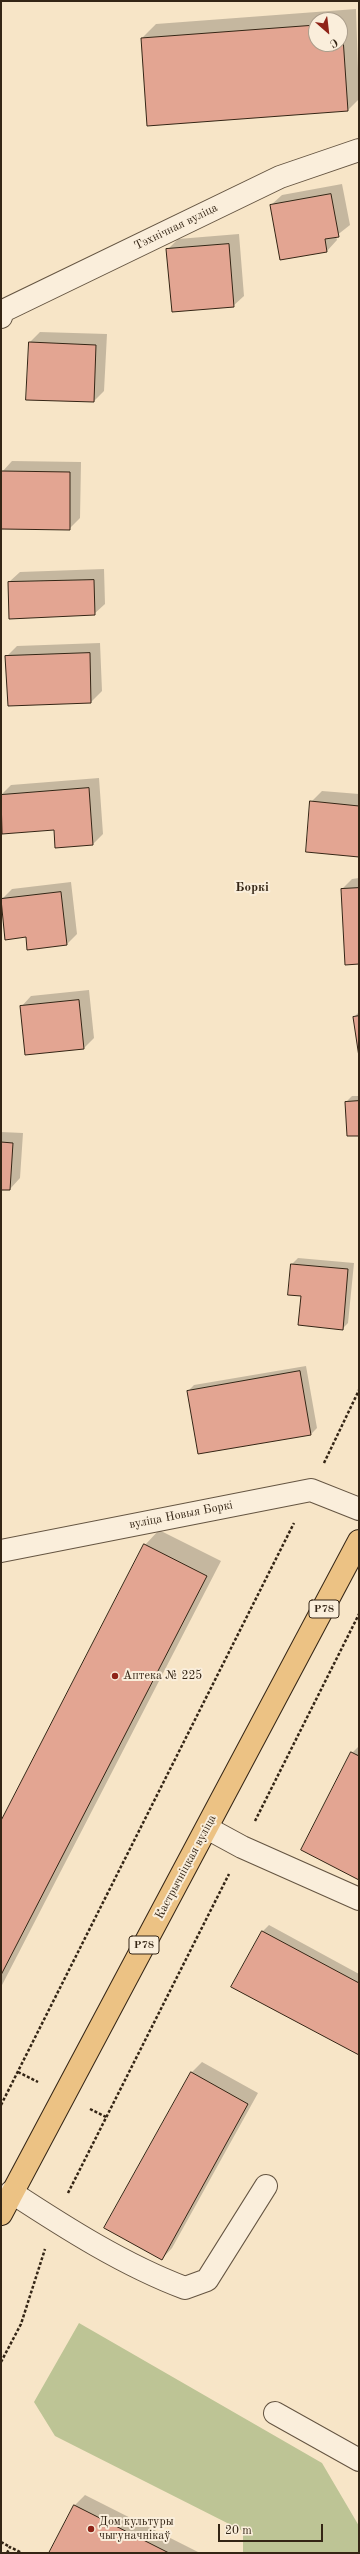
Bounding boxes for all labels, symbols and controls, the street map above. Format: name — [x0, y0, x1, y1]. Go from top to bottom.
north arrow — [308, 12, 348, 52]
text: С — [328, 36, 339, 49]
street label: Тэхнічная вуліца — [132, 201, 220, 253]
district label: Боркі — [235, 880, 269, 896]
street label: вуліца Новыя Боркі — [128, 1498, 234, 1532]
road number: Р78 — [309, 1600, 339, 1618]
place label: Аптека № 225 — [123, 1669, 202, 1683]
marker: Аптека № 225 — [110, 1671, 120, 1681]
street label: Кастрычніцкая вуліца — [152, 1812, 220, 1922]
road number: Р78 — [129, 1936, 159, 1954]
place label: Дом культуры чыгуначнікаў — [99, 2515, 174, 2543]
scale bar — [220, 2516, 325, 2542]
marker: Дом культуры чыгуначнікаў — [86, 2524, 96, 2534]
text: 20 m — [225, 2525, 252, 2537]

